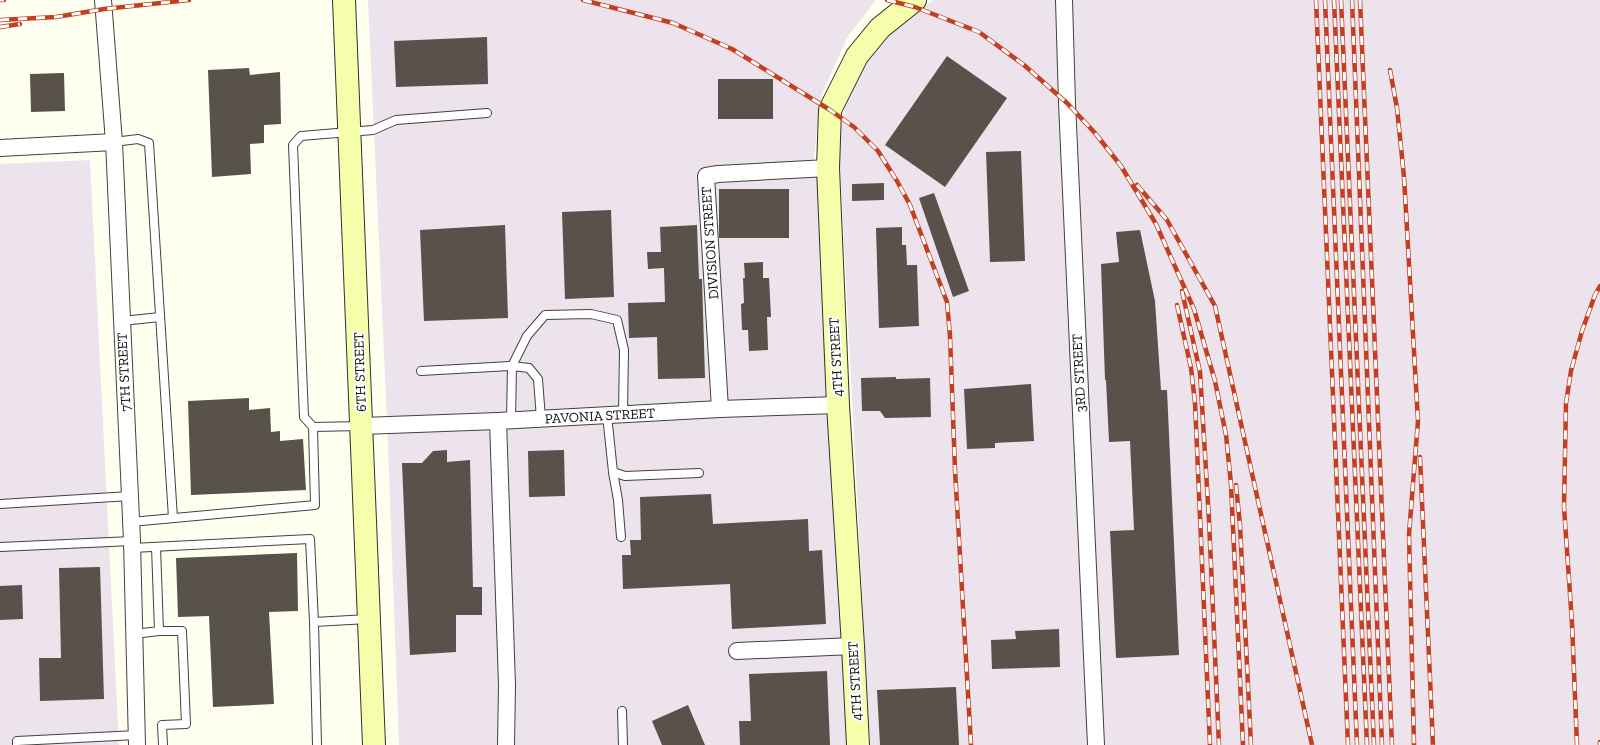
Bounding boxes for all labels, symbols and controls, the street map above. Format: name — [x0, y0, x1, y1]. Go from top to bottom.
street label: DIVISION STREET — [698, 186, 722, 300]
street label: 4TH STREET — [825, 316, 847, 397]
street label: 7TH STREET — [113, 332, 135, 412]
street label: 6TH STREET — [350, 332, 370, 412]
street label: 3RD STREET — [1068, 333, 1090, 413]
street label: PAVONIA STREET — [544, 405, 656, 427]
street label: 4TH STREET — [844, 640, 866, 721]

